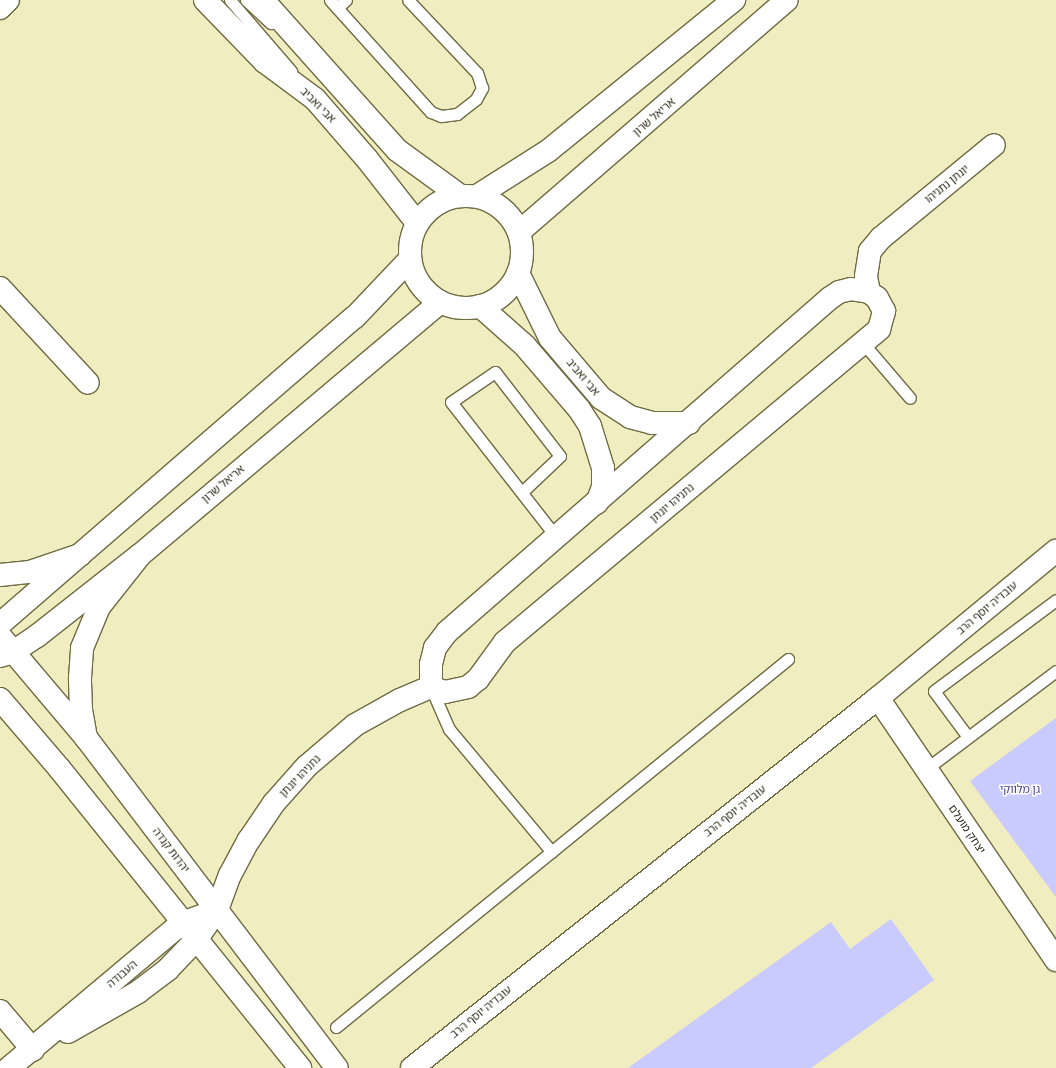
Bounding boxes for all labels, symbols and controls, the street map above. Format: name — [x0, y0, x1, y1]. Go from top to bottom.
street label: אבי ואביב — [298, 85, 338, 125]
street label: אריאל שרון — [630, 95, 678, 139]
street label: יונתן נתניהו — [922, 162, 972, 206]
street label: אבי ואביב — [564, 356, 602, 398]
street label: אריאל שרון — [199, 462, 247, 506]
street label: נתניהו יונתן — [647, 481, 697, 525]
street label: עובדיה יוסף הרב — [954, 579, 1020, 637]
street label: נתניהו יונתן — [277, 752, 323, 800]
park label: גן מלווקי — [1000, 782, 1040, 796]
street label: עובדיה יוסף הרב — [701, 783, 769, 839]
street label: יצחק מועלם — [946, 802, 988, 856]
street label: יהדות קנדה — [150, 825, 192, 875]
street label: העבודה — [104, 957, 140, 991]
street label: עובדיה יוסף הרב — [448, 983, 514, 1041]

